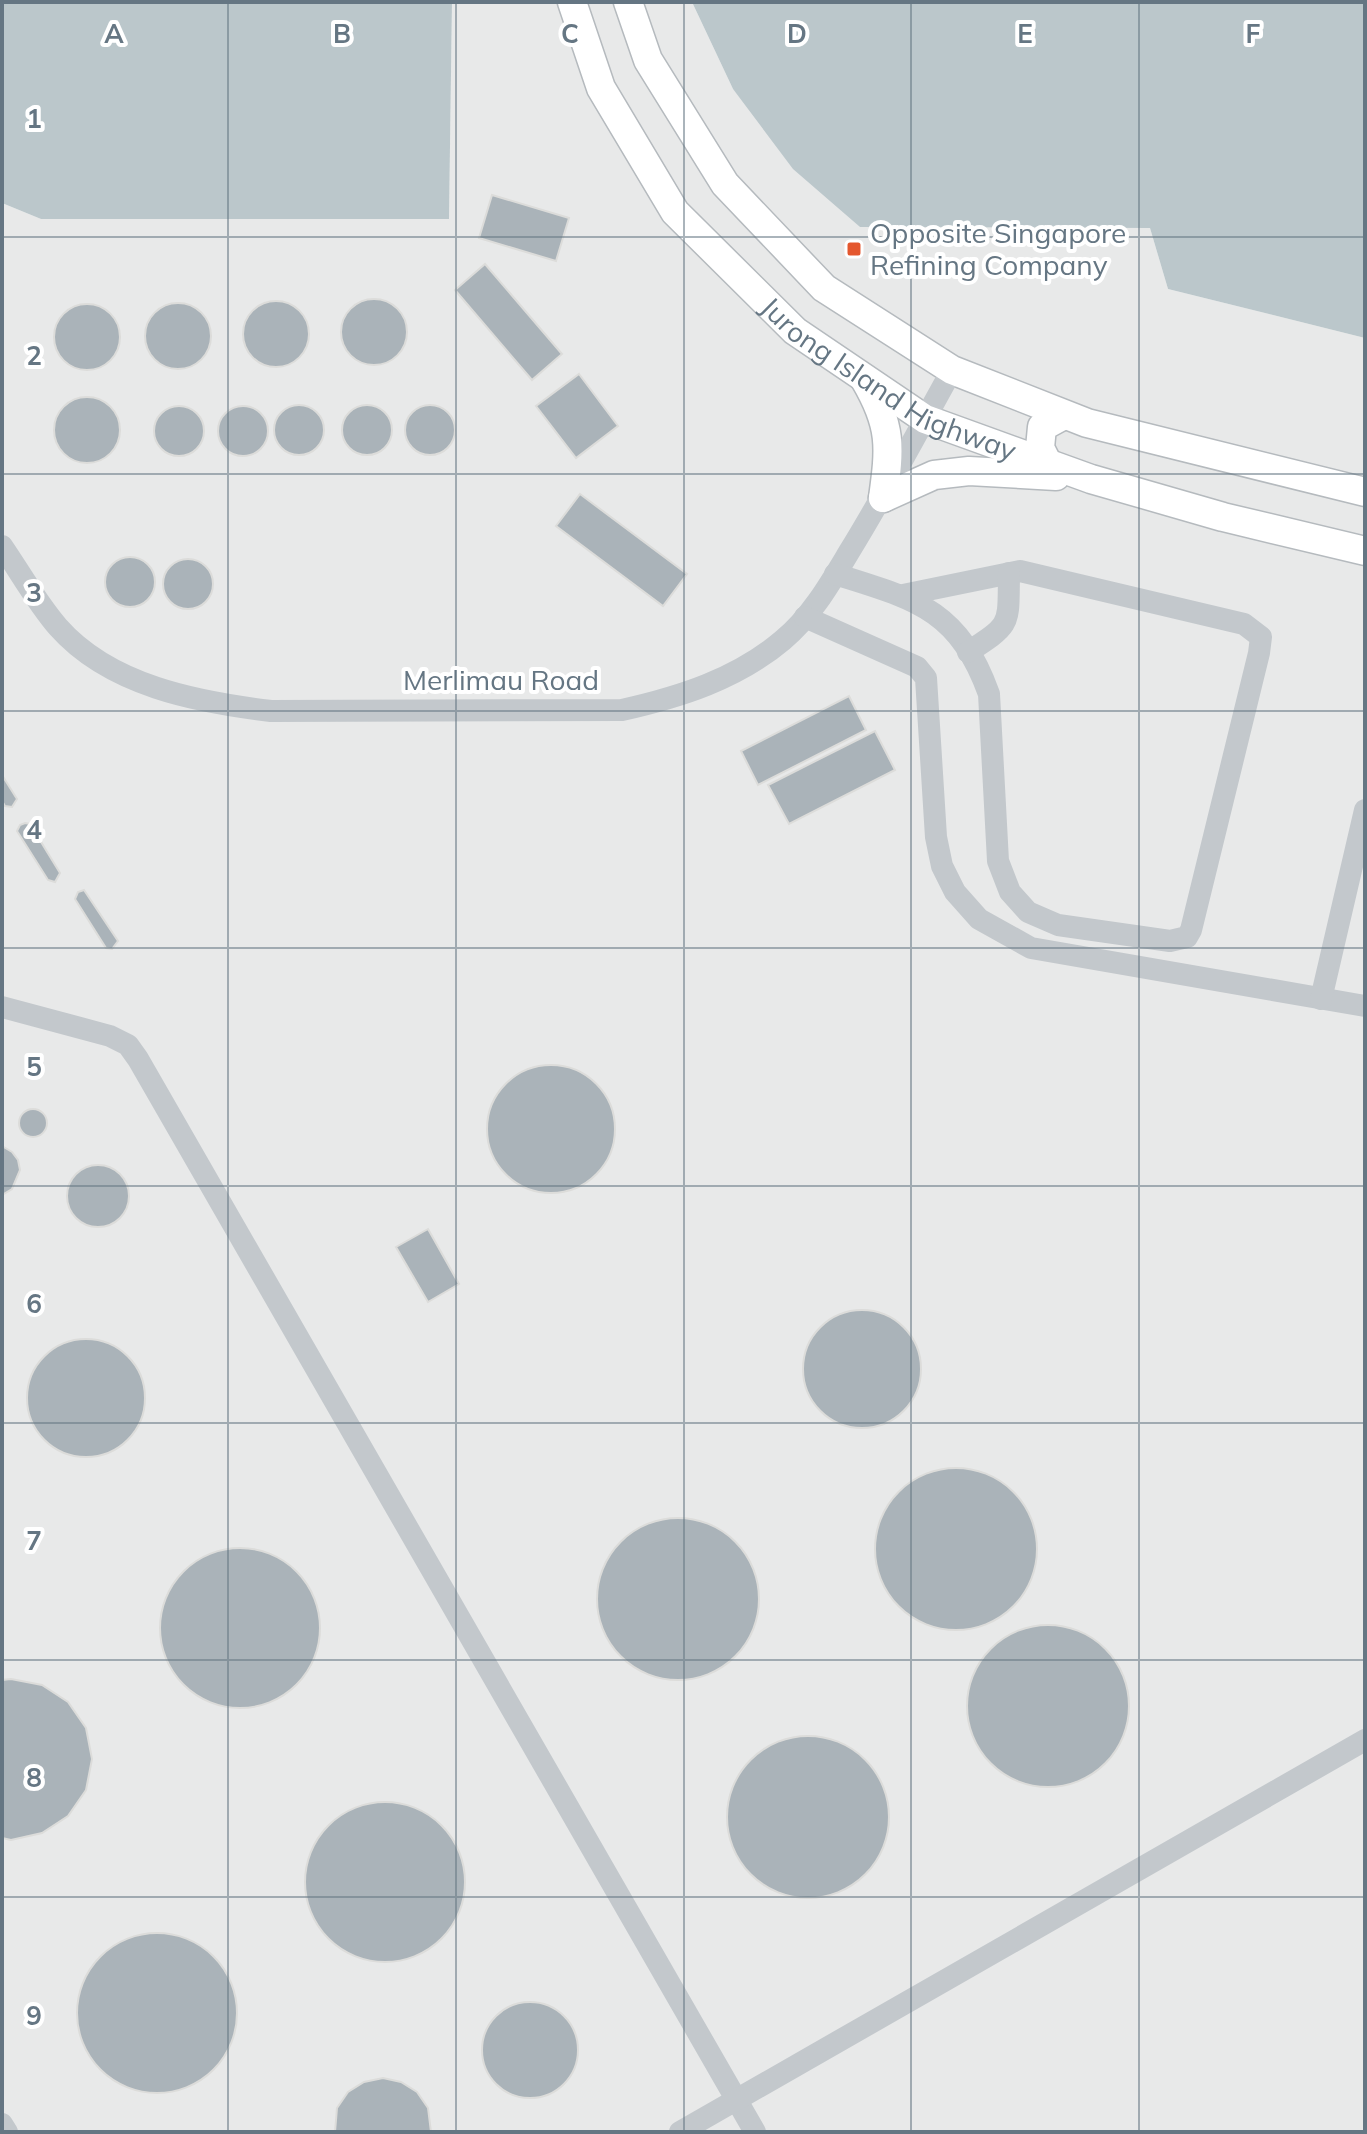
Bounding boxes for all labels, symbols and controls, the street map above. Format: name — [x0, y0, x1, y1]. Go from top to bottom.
text: A — [104, 17, 124, 50]
text: B — [333, 17, 351, 50]
text: C — [561, 17, 579, 50]
text: D — [787, 17, 807, 50]
text: E — [1017, 17, 1033, 50]
text: F — [1246, 17, 1261, 50]
text: 1 — [26, 102, 42, 135]
place label: Opposite Singapore Refining Company — [870, 215, 1126, 282]
marker: Opposite Singapore Refining Company — [845, 240, 863, 258]
street label: Jurong Island Highway — [754, 289, 1021, 468]
text: 2 — [26, 339, 42, 372]
text: 3 — [26, 576, 42, 609]
street label: Merlimau Road — [403, 662, 599, 697]
text: 4 — [26, 813, 42, 846]
text: 5 — [26, 1050, 42, 1083]
text: 6 — [26, 1287, 42, 1320]
text: 7 — [26, 1524, 42, 1557]
text: 8 — [26, 1761, 42, 1794]
text: 9 — [26, 1999, 42, 2032]

